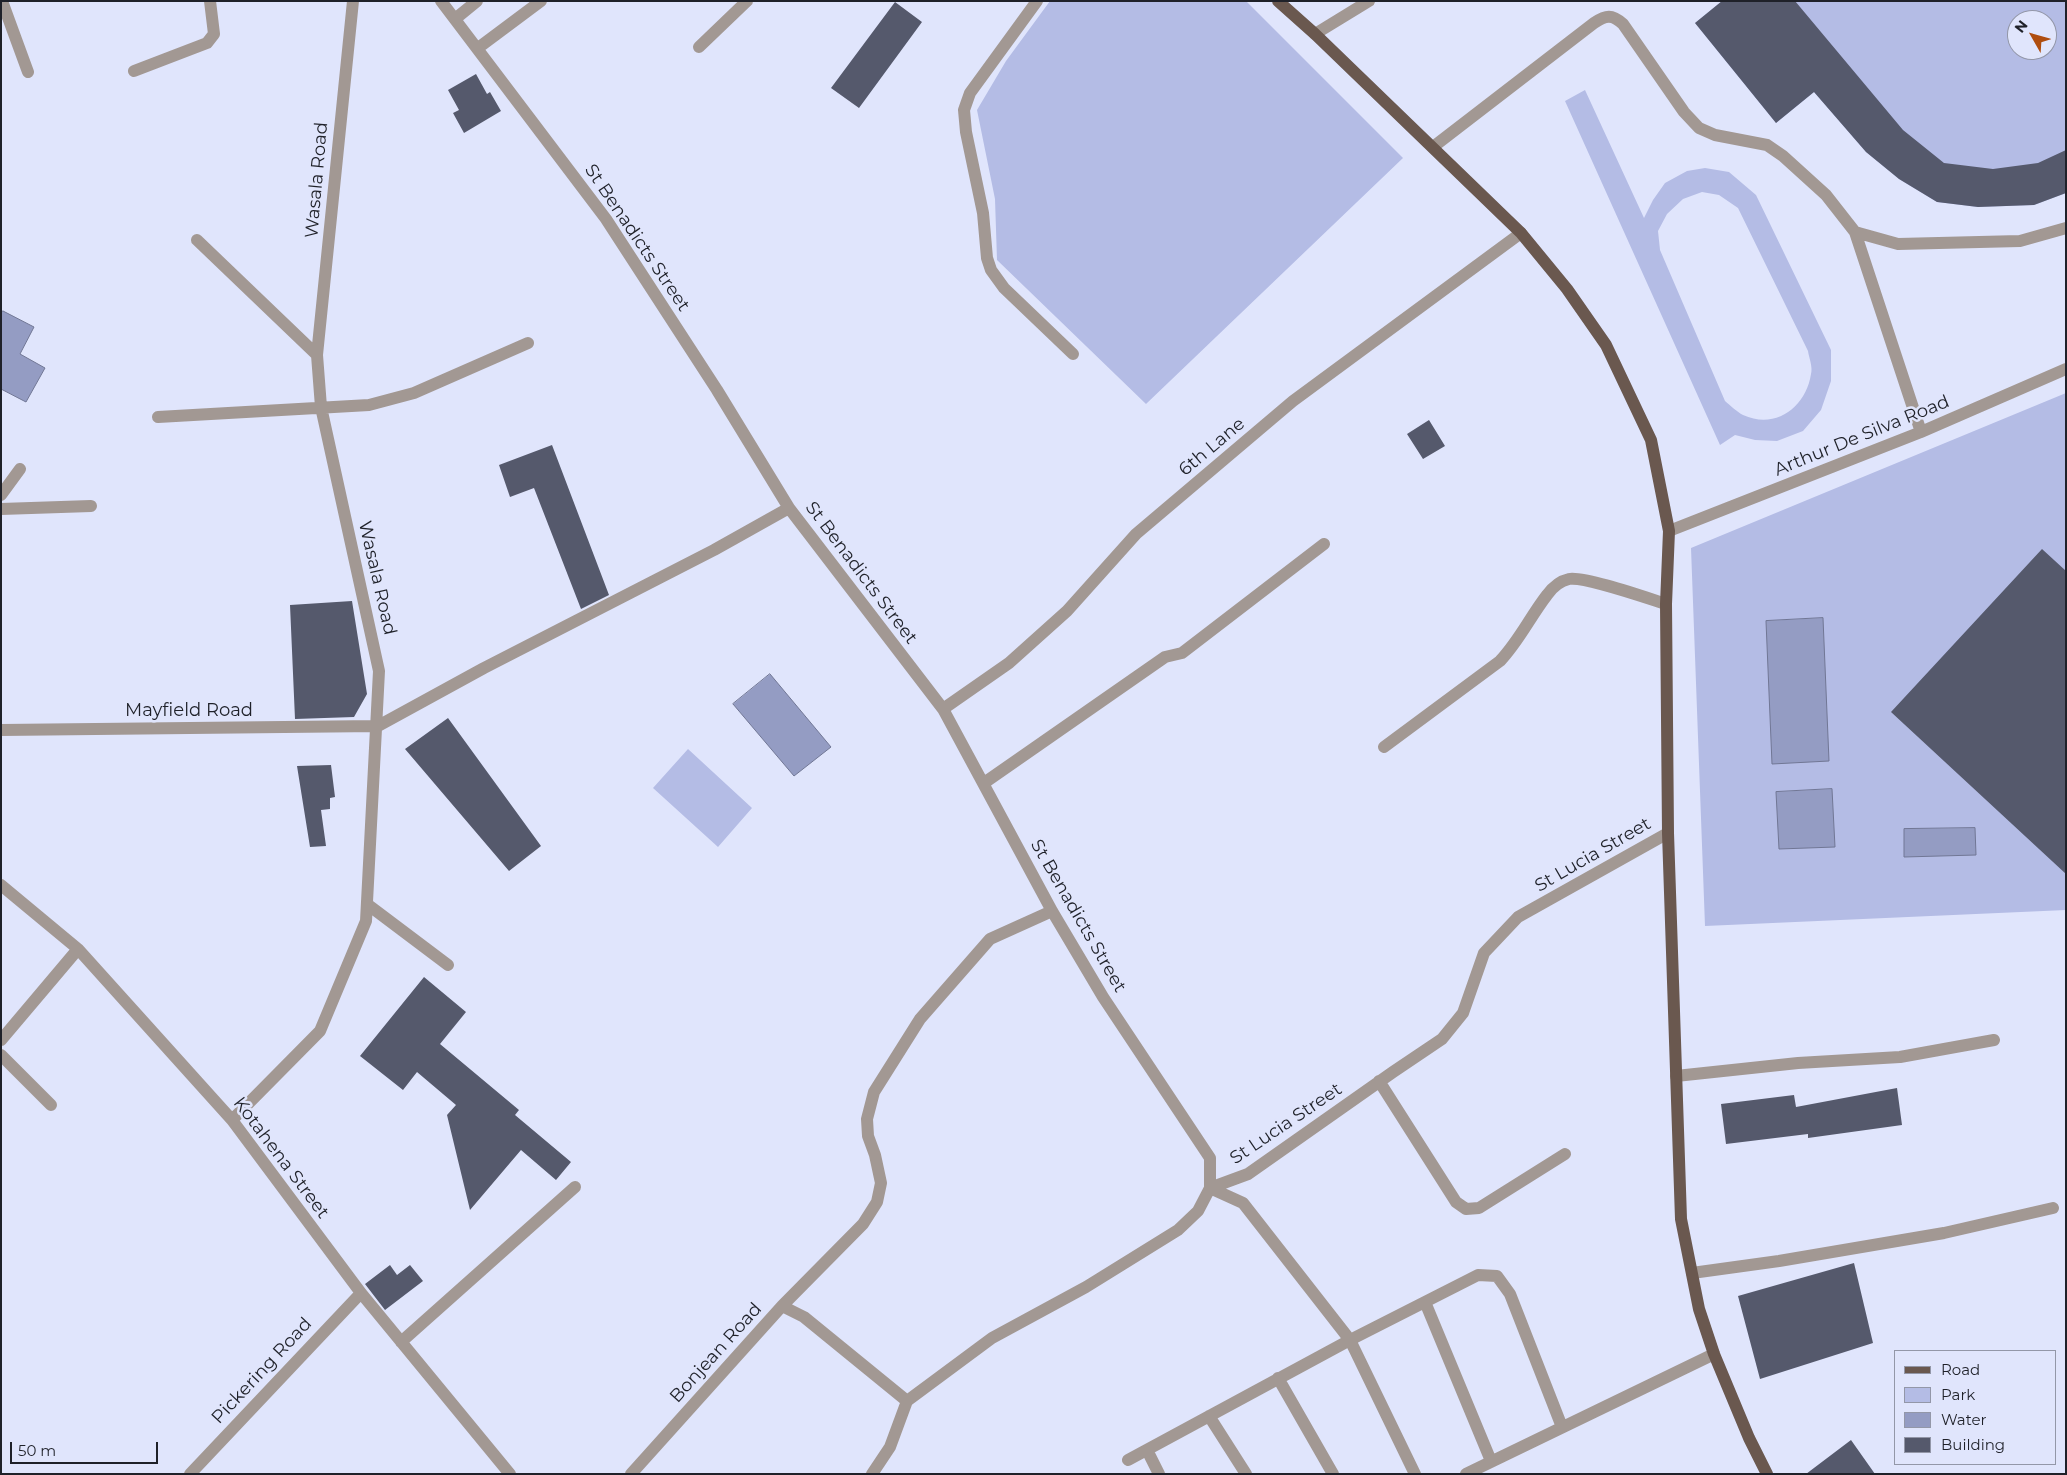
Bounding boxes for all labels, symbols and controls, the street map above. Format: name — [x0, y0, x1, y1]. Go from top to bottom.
north arrow — [2007, 10, 2057, 60]
text: N — [2010, 16, 2032, 36]
street label: Wasala Road — [301, 121, 333, 239]
street label: St Benadicts Street — [580, 160, 694, 316]
street label: Arthur De Silva Road — [1771, 391, 1953, 481]
street label: 6th Lane — [1175, 413, 1249, 481]
street label: St Benadicts Street — [800, 497, 922, 649]
street label: Wasala Road — [353, 519, 401, 637]
street label: Mayfield Road — [125, 700, 253, 722]
street label: St Lucia Street — [1531, 813, 1655, 897]
street label: St Benadicts Street — [1025, 836, 1131, 996]
street label: St Lucia Street — [1226, 1079, 1346, 1169]
street label: Kotahena Street — [228, 1093, 334, 1223]
street label: Bonjean Road — [665, 1299, 767, 1407]
street label: Pickering Road — [207, 1313, 317, 1429]
legend — [1894, 1350, 2057, 1465]
text: Road — [1941, 1360, 1980, 1379]
text: Park — [1941, 1385, 1975, 1404]
text: Water — [1941, 1410, 1987, 1429]
scale bar — [12, 1432, 160, 1464]
text: Building — [1941, 1435, 2005, 1454]
text: 50 m — [18, 1441, 56, 1460]

